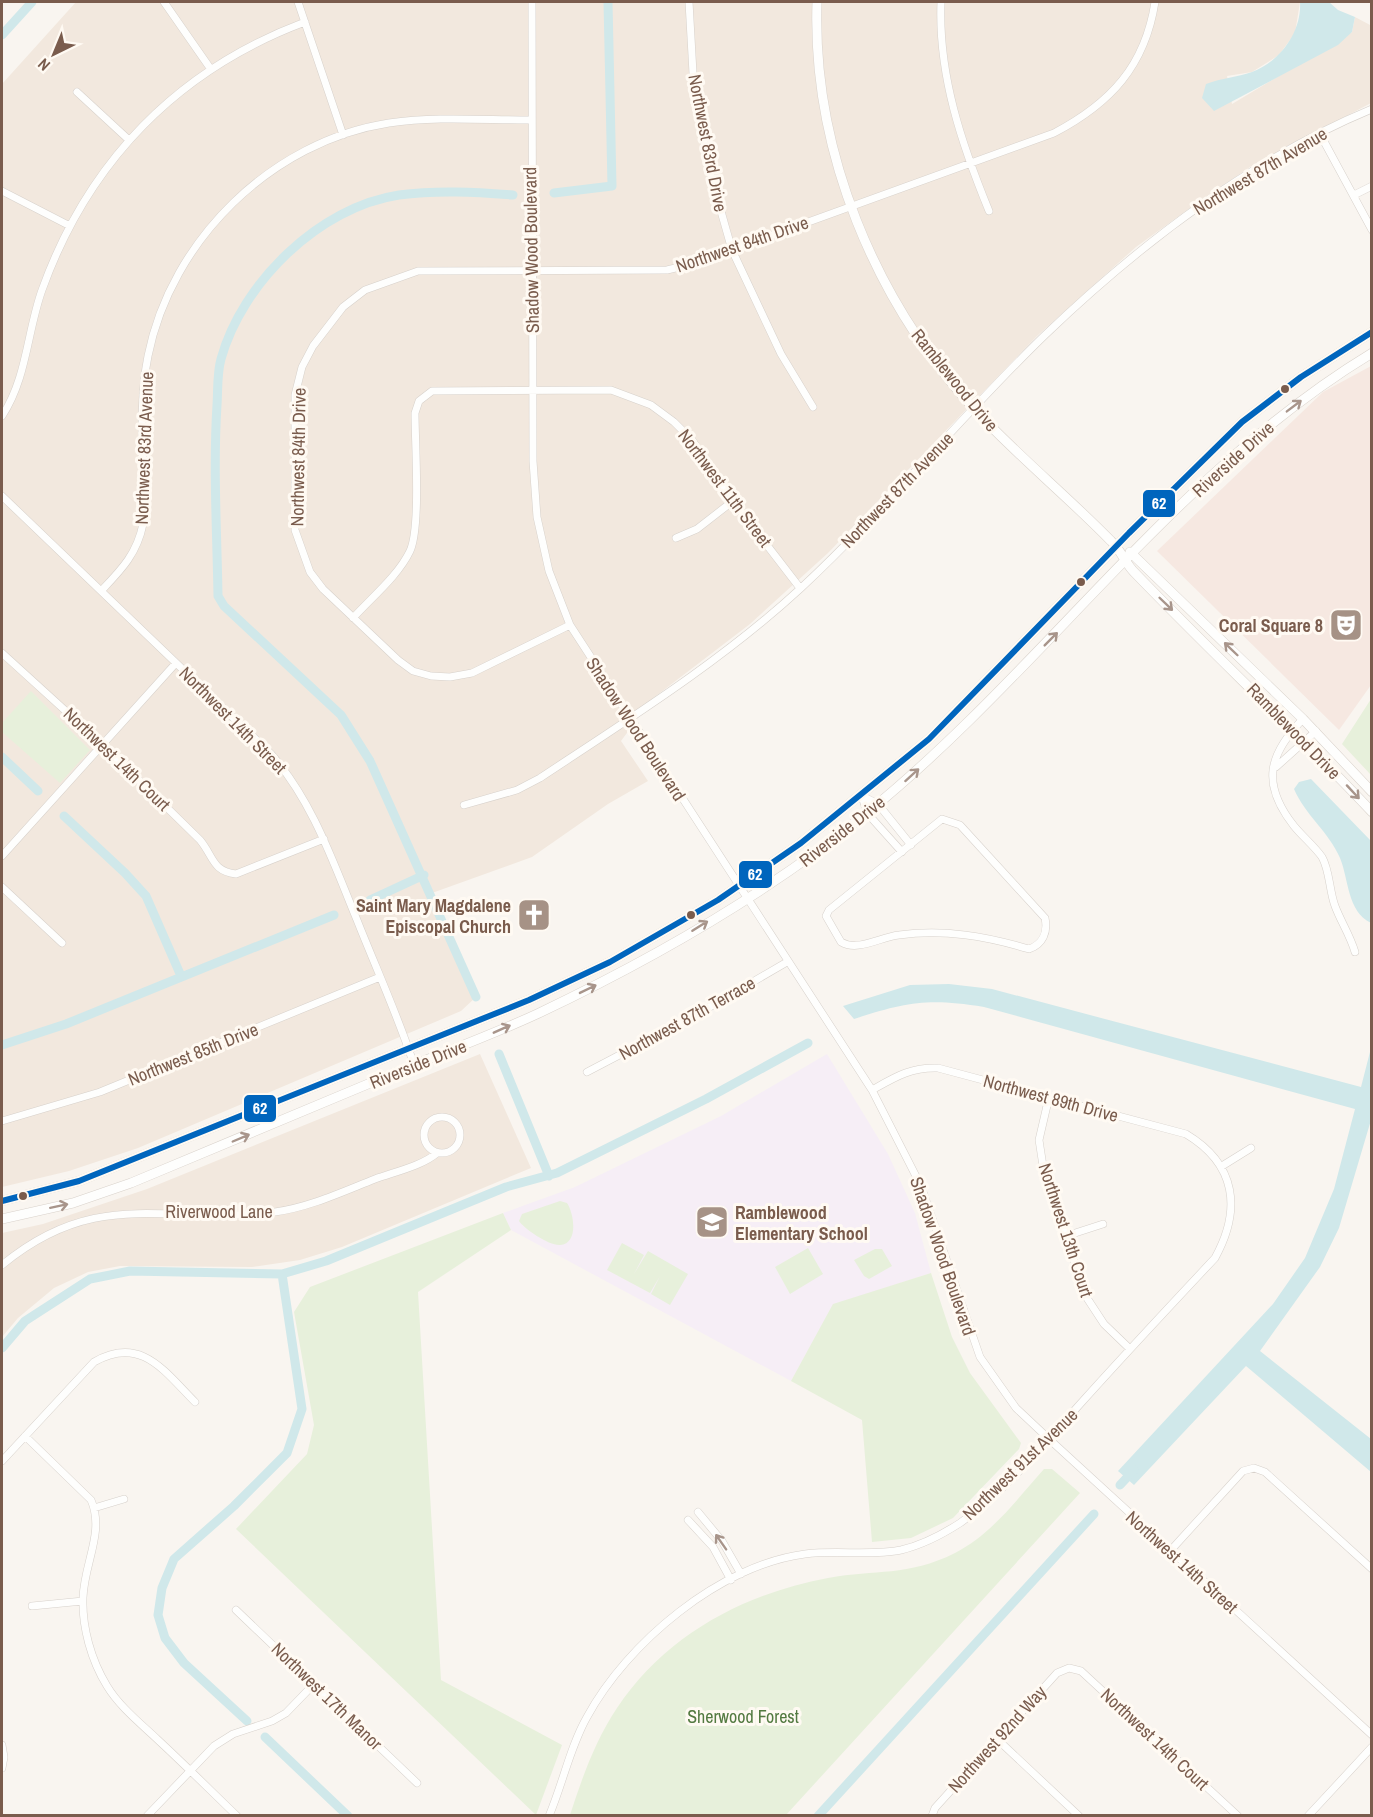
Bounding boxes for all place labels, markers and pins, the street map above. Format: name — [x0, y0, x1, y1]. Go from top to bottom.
unlabelled marker — [1279, 383, 1291, 395]
unlabelled marker — [1075, 576, 1087, 588]
theatre icon: Coral Square 8 — [1328, 607, 1364, 643]
place label: Coral Square 8 — [1219, 613, 1323, 638]
place label: Saint Mary Magdalene Episcopal Church — [356, 893, 511, 939]
church icon: Saint Mary Magdalene Episcopal Church — [516, 897, 552, 933]
unlabelled marker — [685, 909, 697, 921]
unlabelled marker — [17, 1190, 29, 1202]
place label: Ramblewood Elementary School — [735, 1200, 868, 1246]
school or university icon: Ramblewood Elementary School — [694, 1204, 730, 1240]

